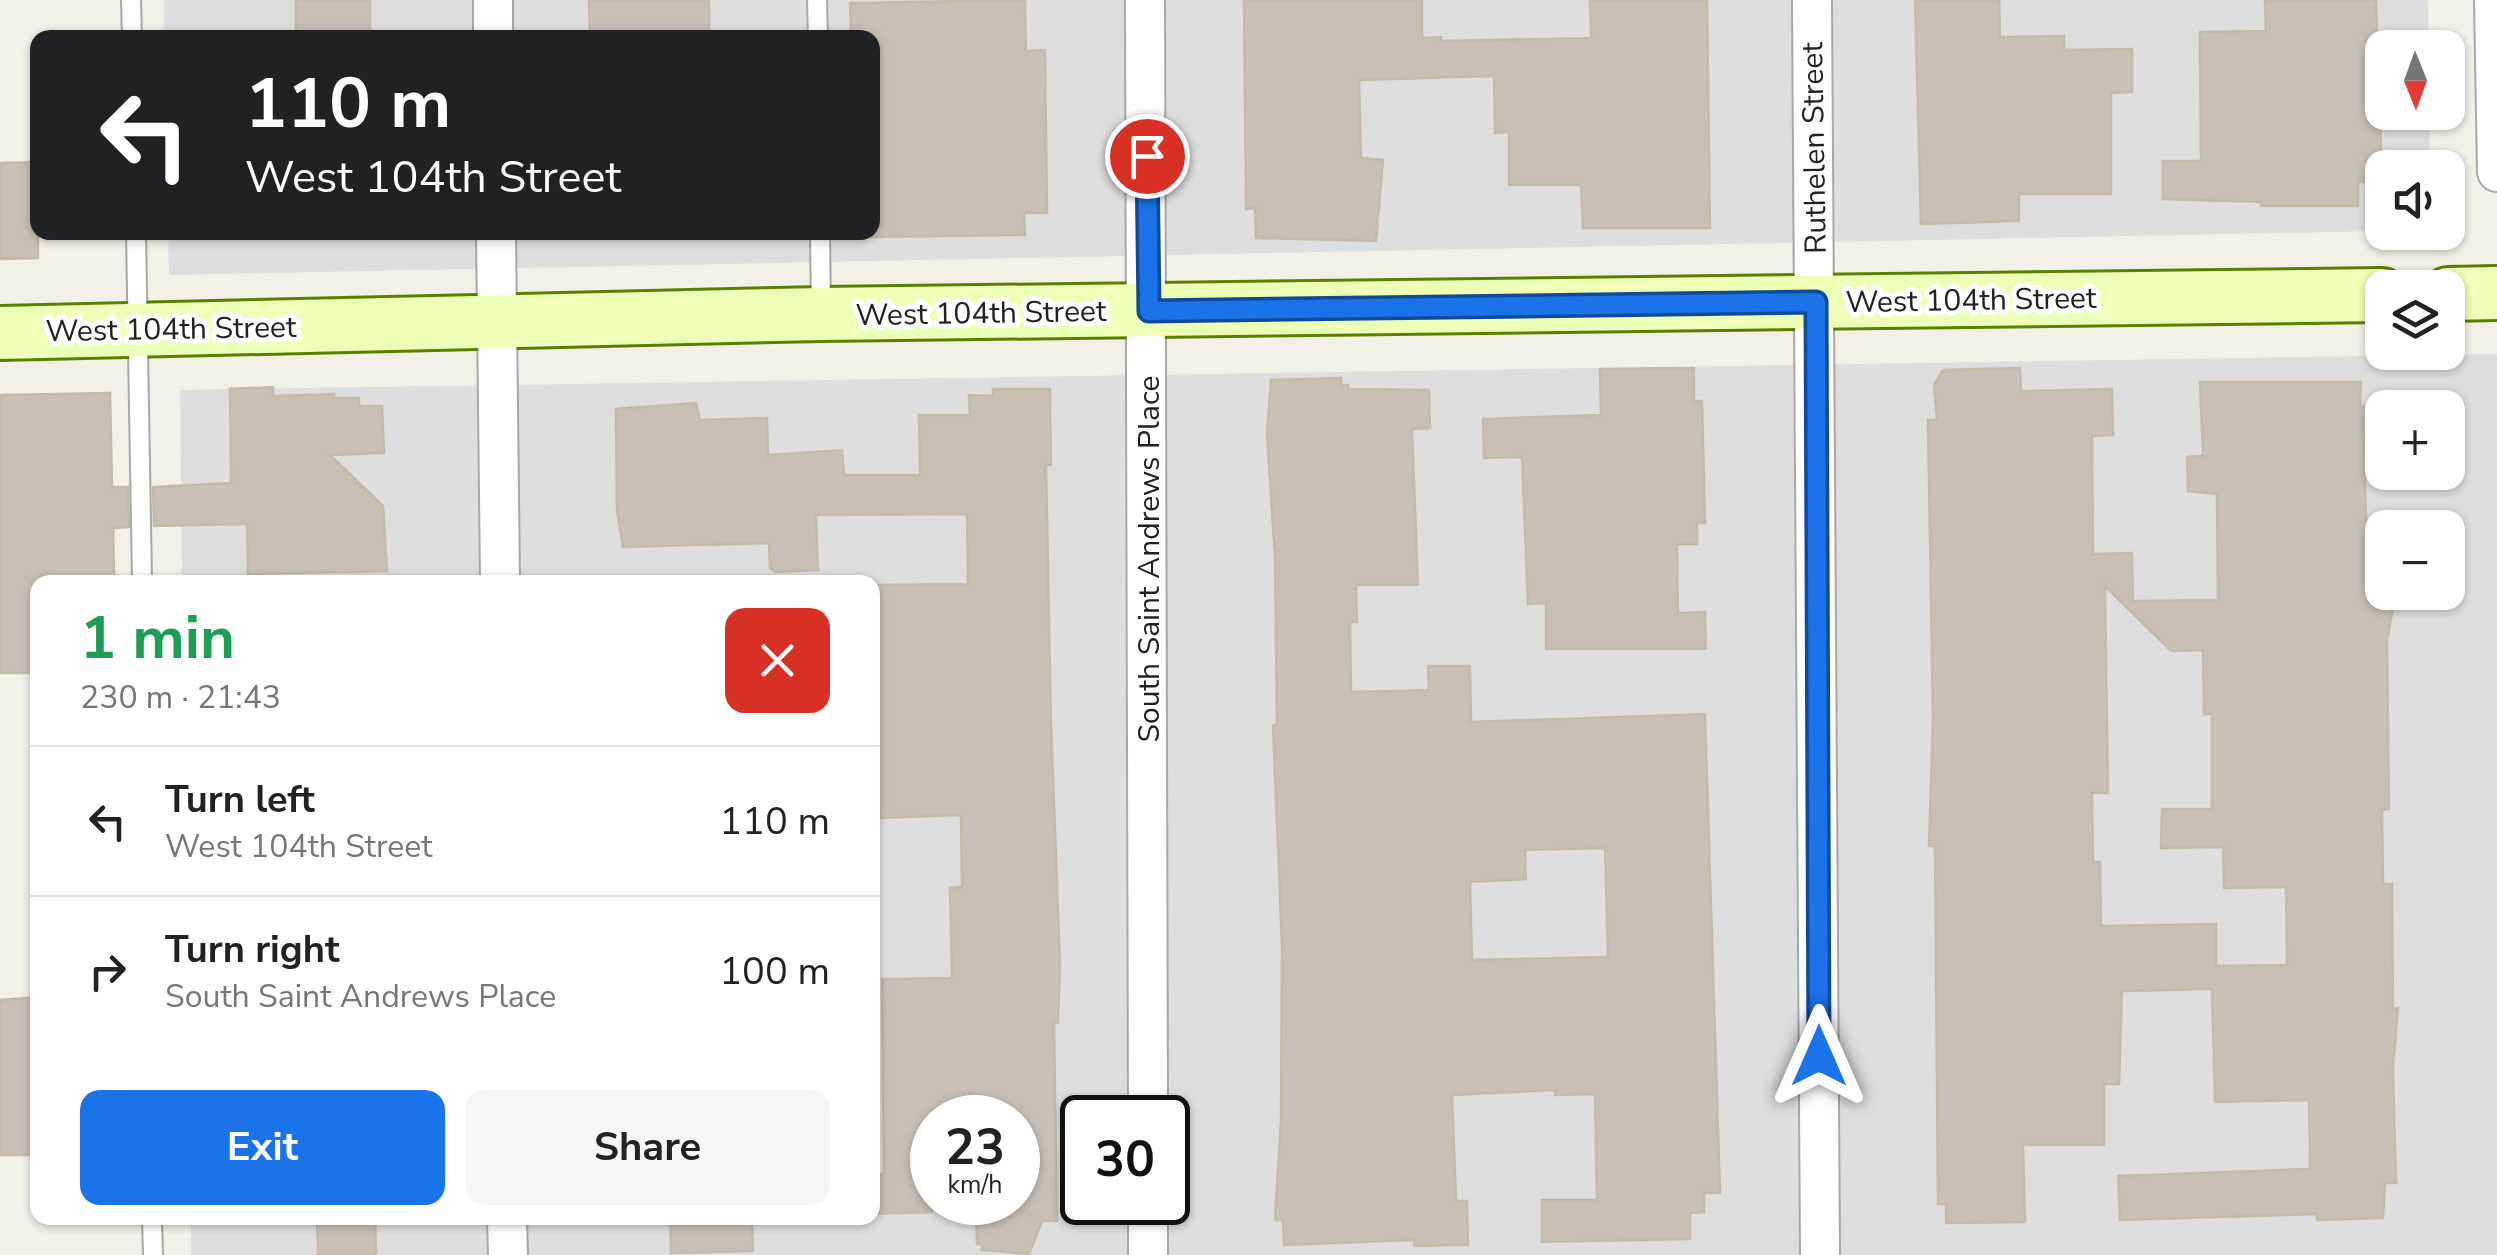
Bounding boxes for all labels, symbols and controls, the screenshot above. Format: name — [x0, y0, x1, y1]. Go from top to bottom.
north arrow — [2365, 30, 2465, 130]
map controls — [2365, 30, 2465, 610]
street label: Ruthelen Street — [1792, 41, 1837, 254]
text: 110 m — [245, 56, 451, 152]
icon: left — [80, 70, 210, 200]
pin — [1105, 114, 1190, 199]
icon: arrive — [1120, 129, 1175, 184]
text: West 104th Street — [245, 147, 621, 208]
button: sound — [2365, 150, 2465, 250]
button: layers — [2365, 270, 2465, 370]
street label: West 104th Street — [1845, 278, 2097, 323]
street label: West 104th Street — [855, 291, 1107, 336]
street label: West 104th Street — [45, 307, 297, 352]
street label: South Saint Andrews Place — [1129, 376, 1170, 742]
button: + — [2365, 390, 2465, 490]
button: − — [2365, 510, 2465, 610]
text: 1 min — [80, 597, 235, 679]
button: close — [725, 608, 830, 713]
text: 230 m · 21:43 — [80, 676, 281, 719]
text: Turn left — [165, 774, 315, 825]
icon: left — [80, 794, 135, 849]
text: 110 m — [719, 796, 830, 847]
text: West 104th Street — [165, 825, 433, 868]
text: Turn right — [165, 924, 340, 975]
icon: right — [80, 944, 135, 999]
text: 100 m — [719, 946, 830, 997]
text: South Saint Andrews Place — [165, 975, 556, 1018]
position arrow — [1767, 1004, 1871, 1108]
button: Exit — [80, 1090, 445, 1205]
button: Share — [465, 1090, 830, 1205]
speed limit sign: 30 — [1060, 1095, 1190, 1225]
text: 23 — [945, 1113, 1005, 1182]
text: km/h — [947, 1168, 1003, 1202]

